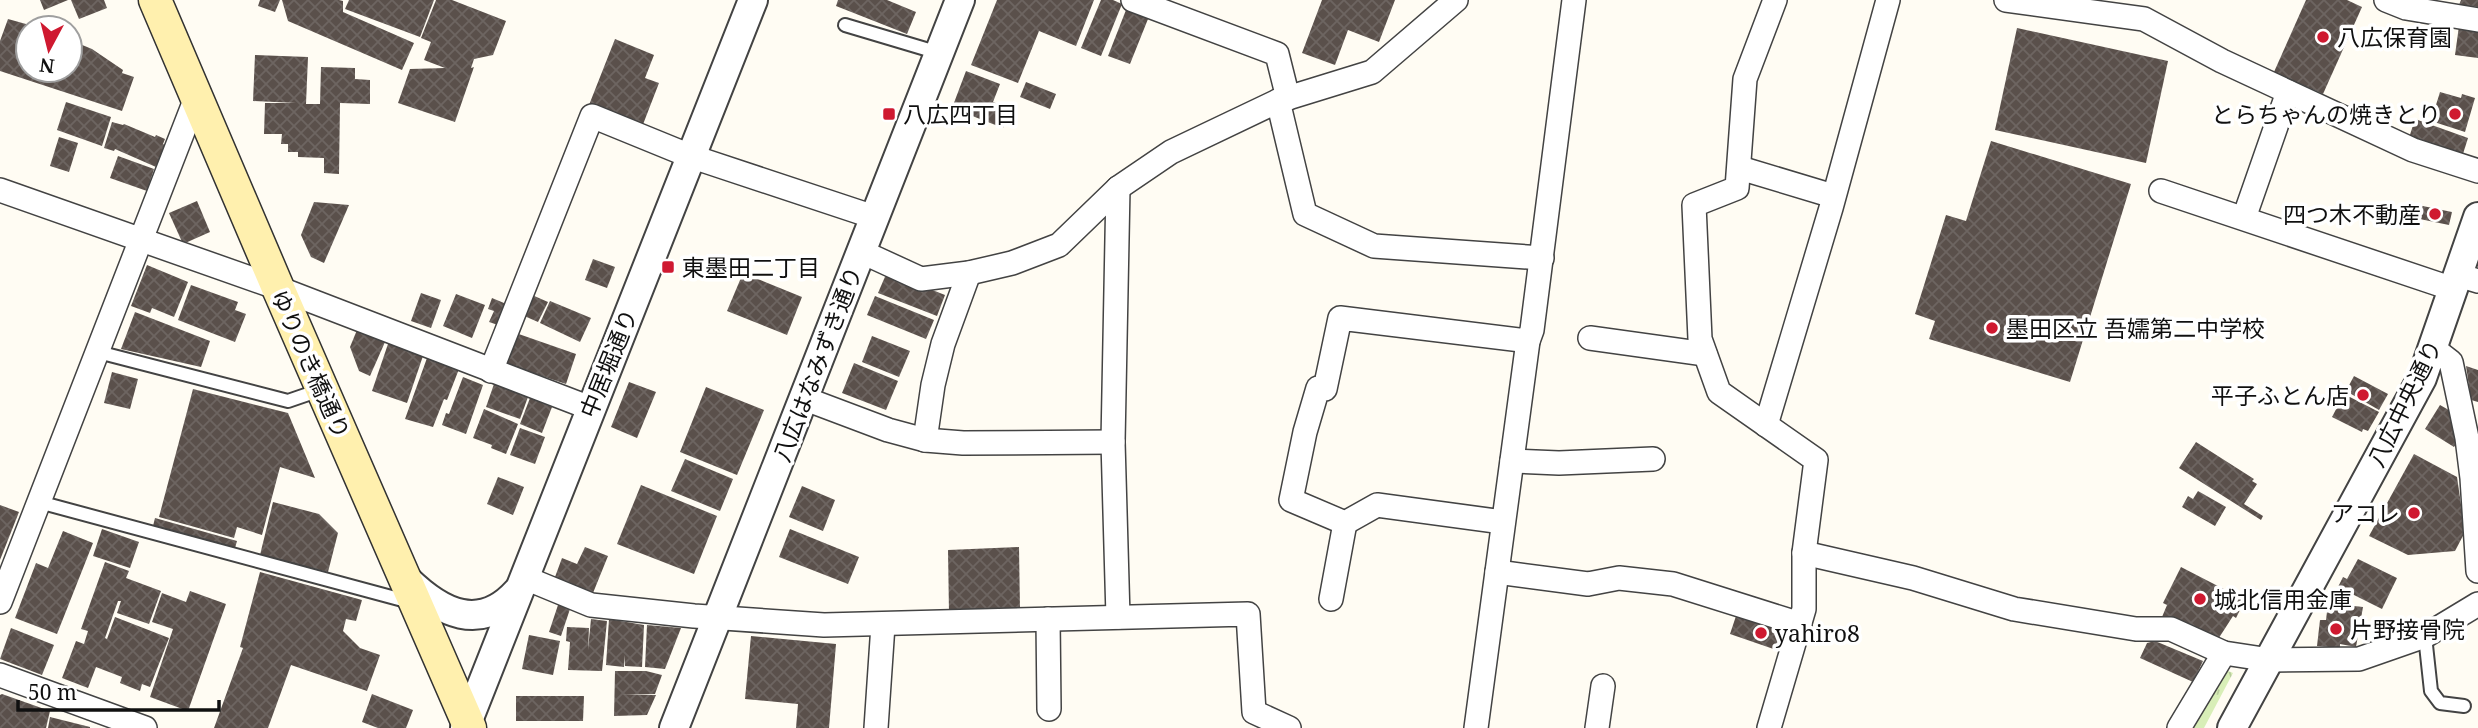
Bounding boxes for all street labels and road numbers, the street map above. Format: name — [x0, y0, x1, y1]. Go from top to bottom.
street label: 八広はなみずき通り — [765, 262, 869, 466]
street label: ゆりのき橋通り — [264, 284, 358, 444]
street label: 中居堀通り — [572, 304, 644, 422]
street label: 八広中央通り — [2359, 334, 2449, 472]

